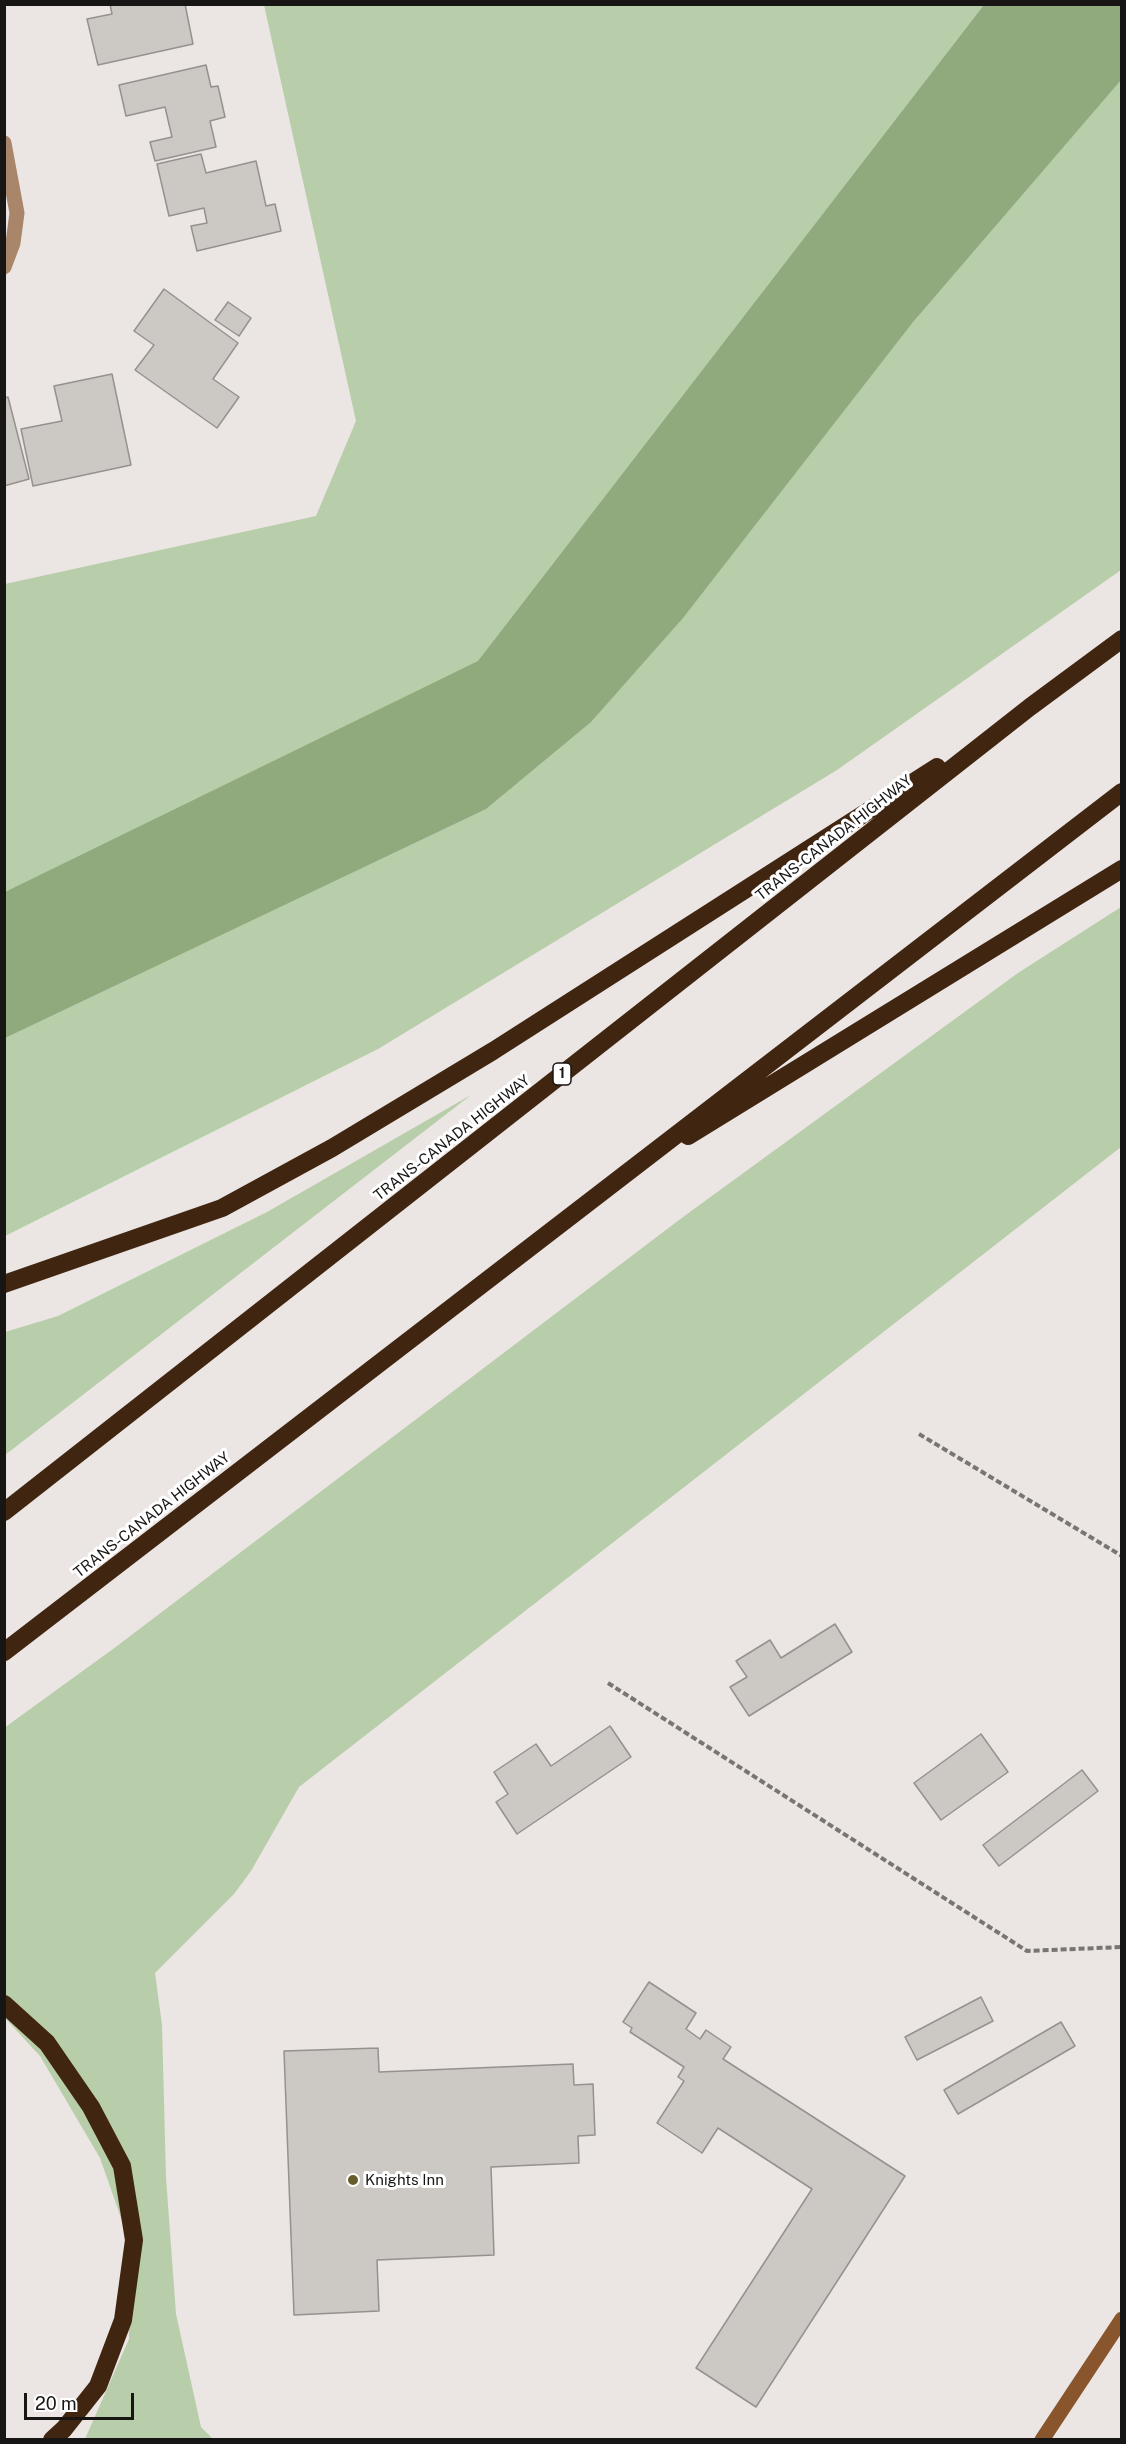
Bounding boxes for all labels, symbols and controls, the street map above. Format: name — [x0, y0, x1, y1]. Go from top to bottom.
street label: TRANS-CANADA HIGHWAY — [752, 771, 916, 905]
road number: 1 — [553, 1063, 571, 1085]
street label: TRANS-CANADA HIGHWAY — [370, 1071, 534, 1205]
street label: TRANS-CANADA HIGHWAY — [70, 1448, 234, 1582]
place label: Knights Inn — [365, 2171, 444, 2189]
marker: Knights Inn — [346, 2173, 360, 2187]
scale bar — [27, 2381, 136, 2419]
text: 20 m — [35, 2393, 77, 2414]

